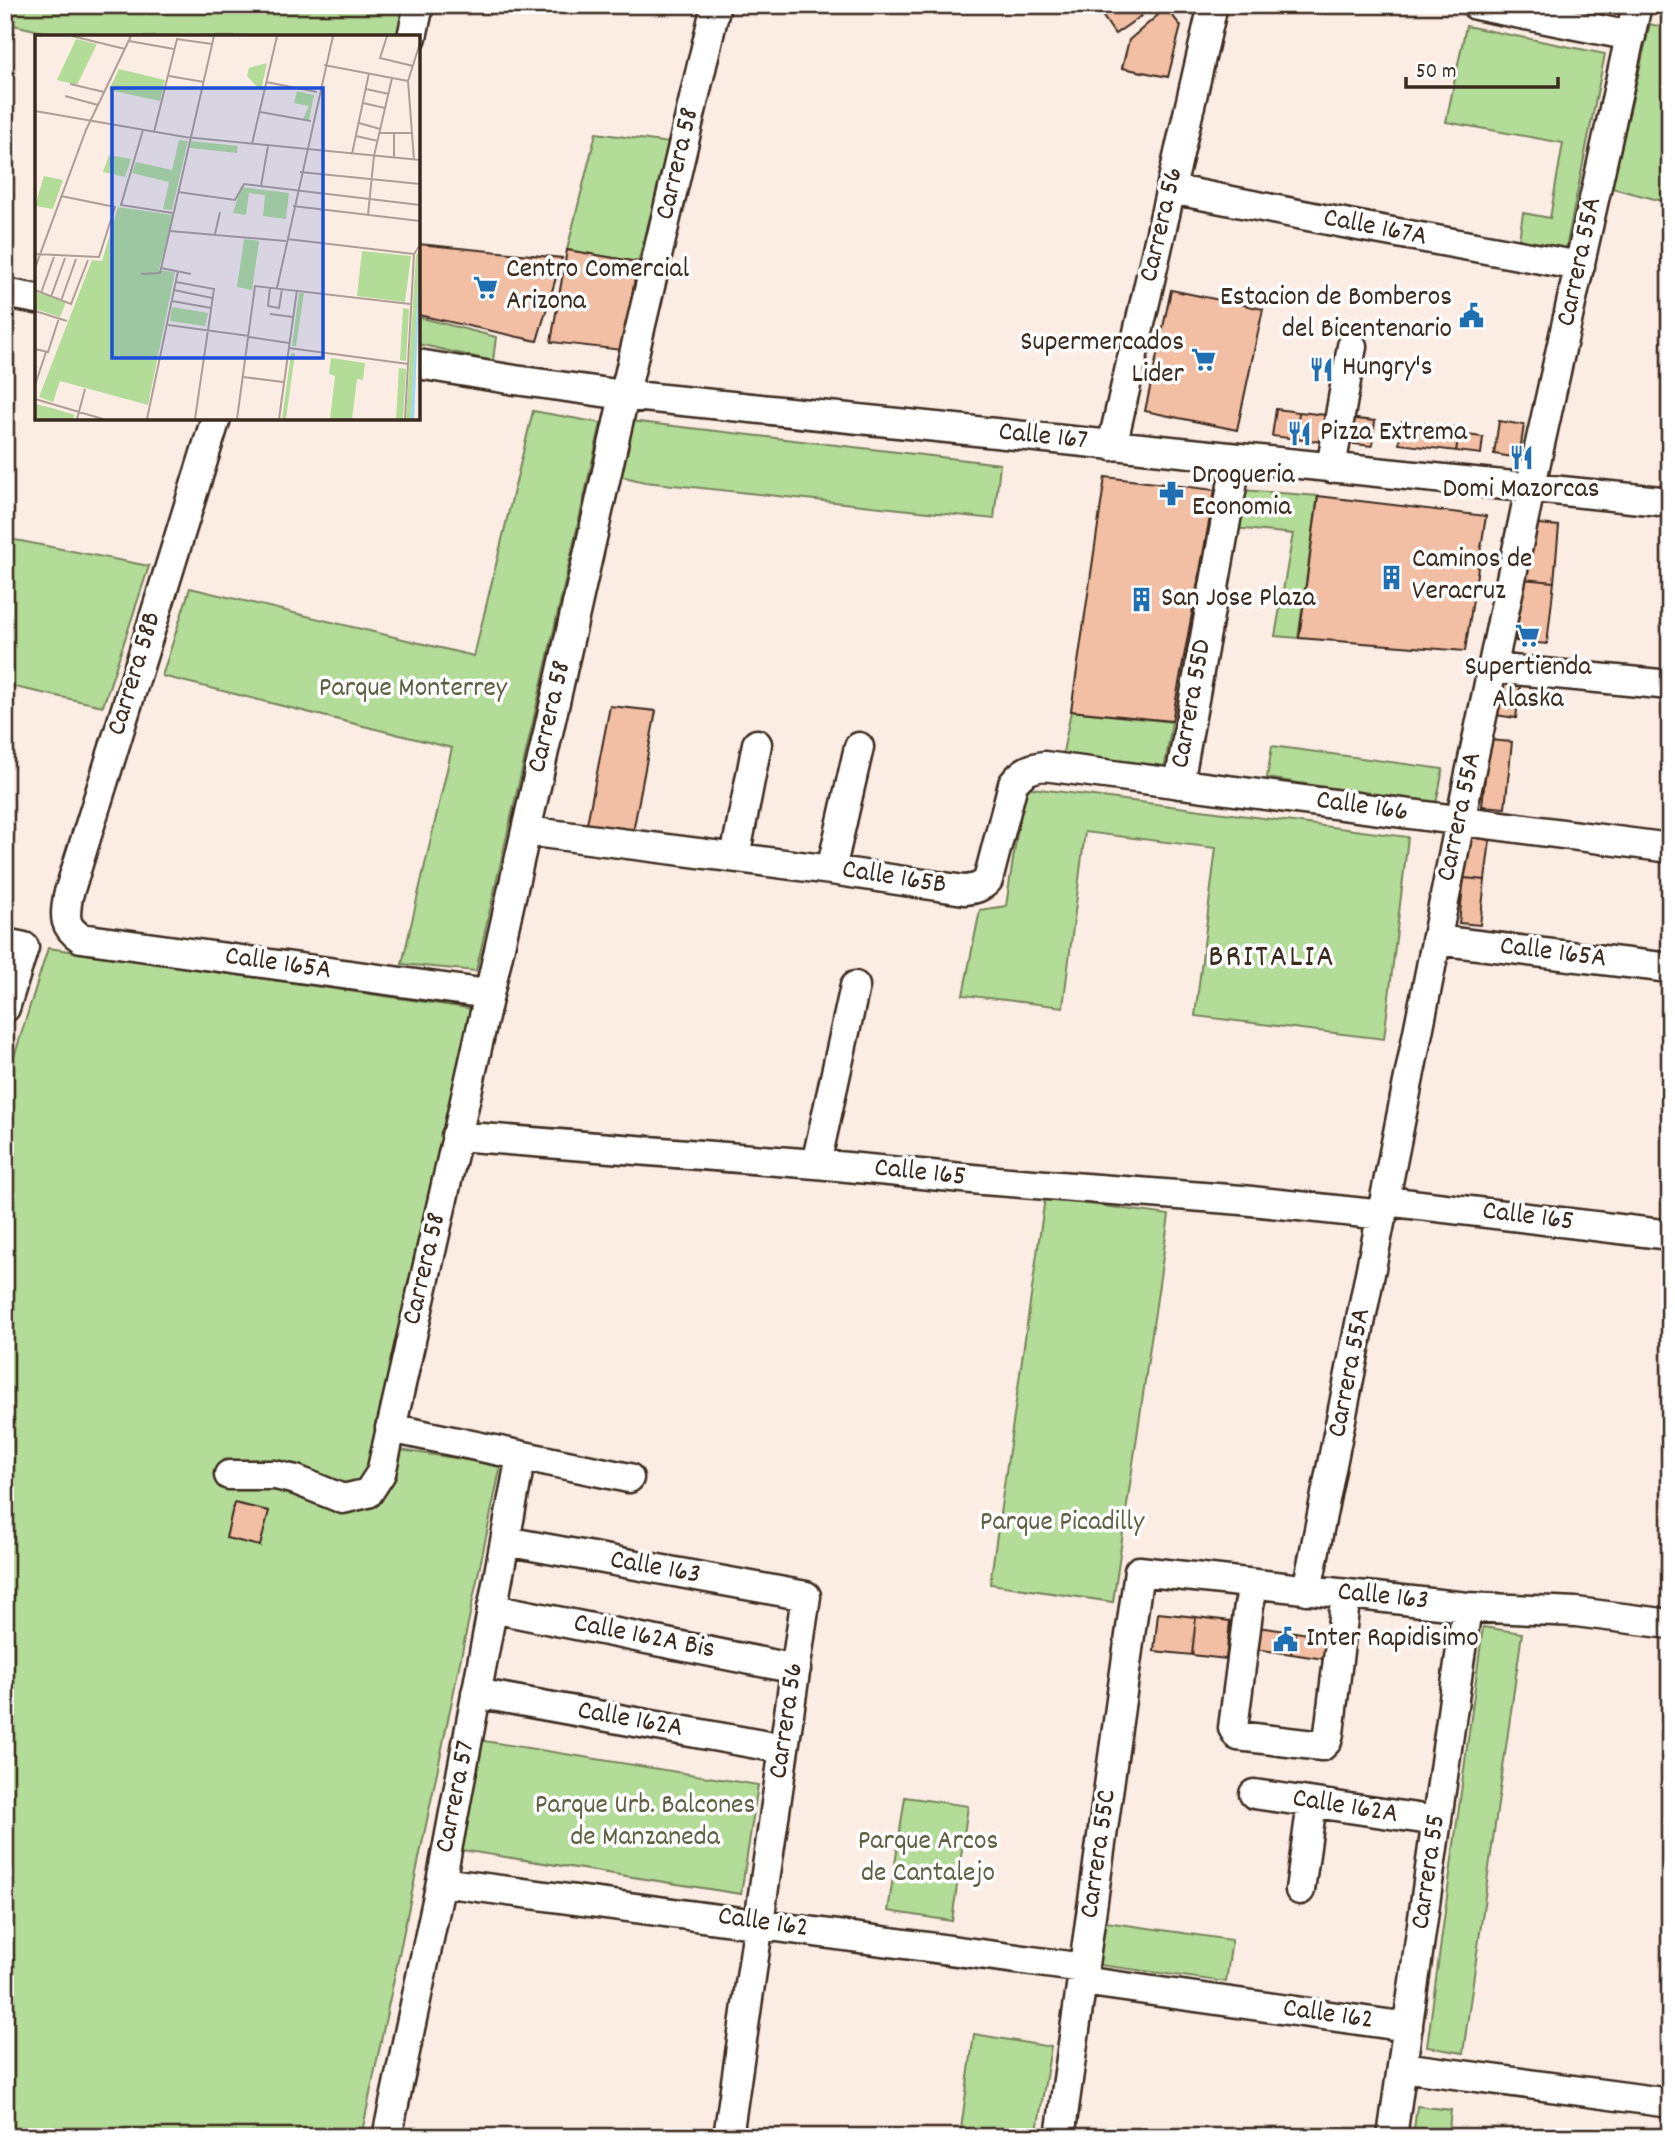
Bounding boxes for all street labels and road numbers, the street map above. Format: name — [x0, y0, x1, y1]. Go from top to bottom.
street label: Carrera 58 — [647, 104, 711, 224]
street label: Carrera 56 — [1130, 164, 1196, 286]
street label: Carrera 55A — [1548, 194, 1614, 330]
street label: Calle 167A — [1320, 199, 1430, 259]
street label: Calle 167 — [996, 413, 1090, 463]
street label: Carrera 58B — [98, 607, 174, 741]
street label: Carrera 55D — [1162, 636, 1224, 772]
street label: Carrera 58 — [519, 657, 583, 777]
street label: Carrera 55A — [1428, 749, 1494, 885]
street label: Calle 166 — [1313, 782, 1411, 834]
street label: Calle 165B — [839, 851, 949, 907]
street label: Calle 165A — [1497, 928, 1609, 980]
street label: Calle 165A — [222, 938, 334, 992]
street label: Calle 165 — [872, 1149, 968, 1199]
street label: Calle 165 — [1480, 1193, 1576, 1243]
street label: Carrera 58 — [394, 1209, 458, 1329]
street label: Carrera 55A — [1319, 1305, 1383, 1441]
street label: Calle 163 — [607, 1541, 703, 1597]
street label: Calle 163 — [1336, 1573, 1430, 1623]
street label: Calle 162A Bis — [570, 1605, 718, 1671]
street label: Carrera 56 — [760, 1660, 816, 1782]
street label: Calle 162A — [574, 1692, 686, 1750]
street label: Carrera 57 — [427, 1737, 487, 1857]
street label: Calle 162A — [1289, 1780, 1401, 1836]
street label: Carrera 55C — [1071, 1787, 1129, 1921]
street label: Carrera 55 — [1402, 1812, 1458, 1932]
street label: Calle 162 — [715, 1898, 811, 1950]
street label: Calle 162 — [1280, 1990, 1376, 2042]

